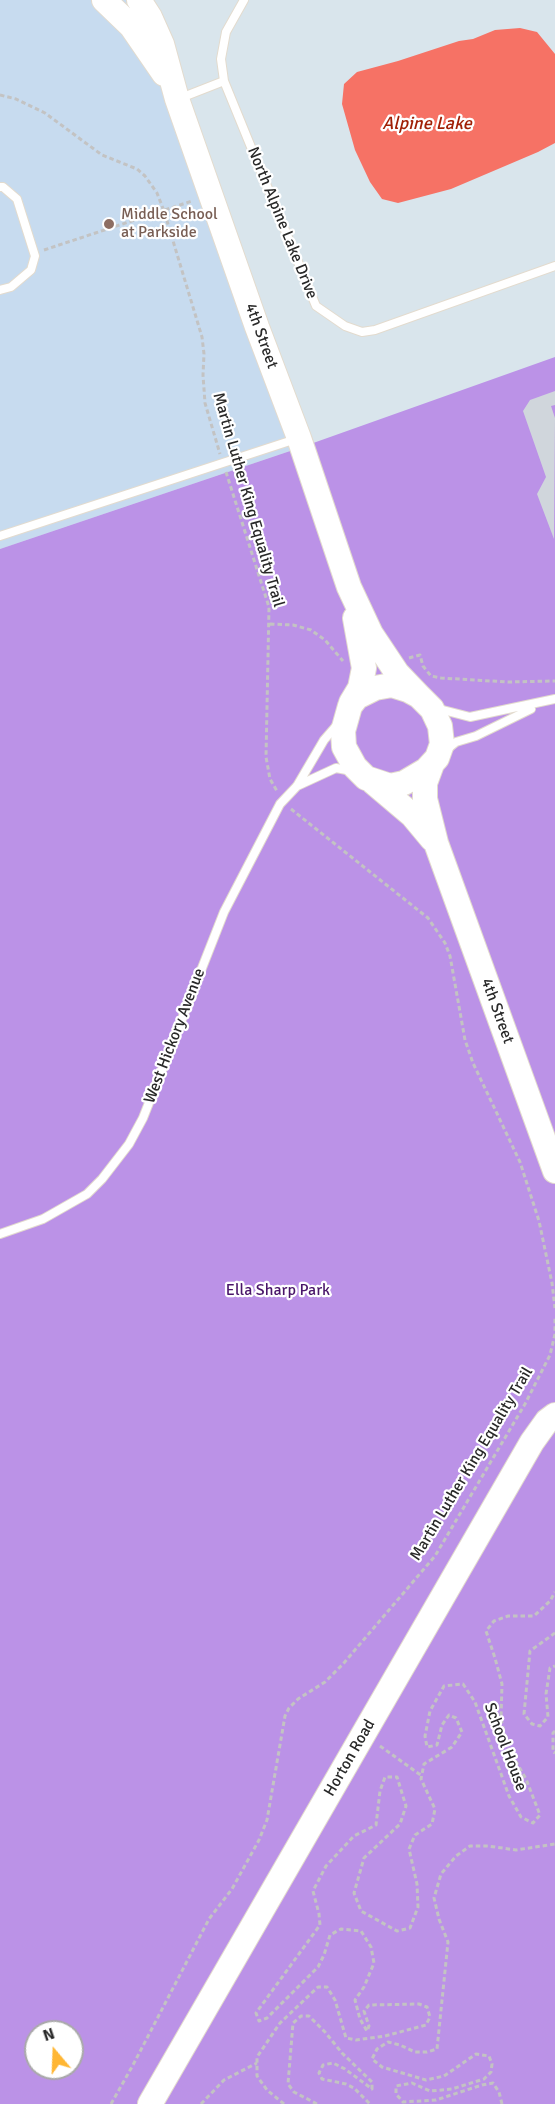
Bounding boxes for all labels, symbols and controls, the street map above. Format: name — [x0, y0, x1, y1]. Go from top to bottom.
water label: Alpine Lake — [382, 113, 472, 135]
street label: North Alpine Lake Drive — [243, 144, 321, 302]
place label: Middle School at Parkside — [121, 205, 218, 243]
marker: Middle School at Parkside — [102, 217, 116, 231]
street label: 4th Street — [240, 301, 282, 371]
street label: Martin Luther King Equality Trail — [208, 390, 288, 610]
street label: West Hickory Avenue — [140, 966, 210, 1106]
street label: 4th Street — [476, 976, 518, 1046]
park label: Ella Sharp Park — [226, 1281, 330, 1301]
street label: Martin Luther King Equality Trail — [407, 1364, 537, 1564]
street label: School House — [479, 1700, 531, 1794]
street label: Horton Road — [320, 1716, 380, 1800]
north arrow — [24, 2020, 84, 2080]
text: N — [40, 2024, 57, 2046]

